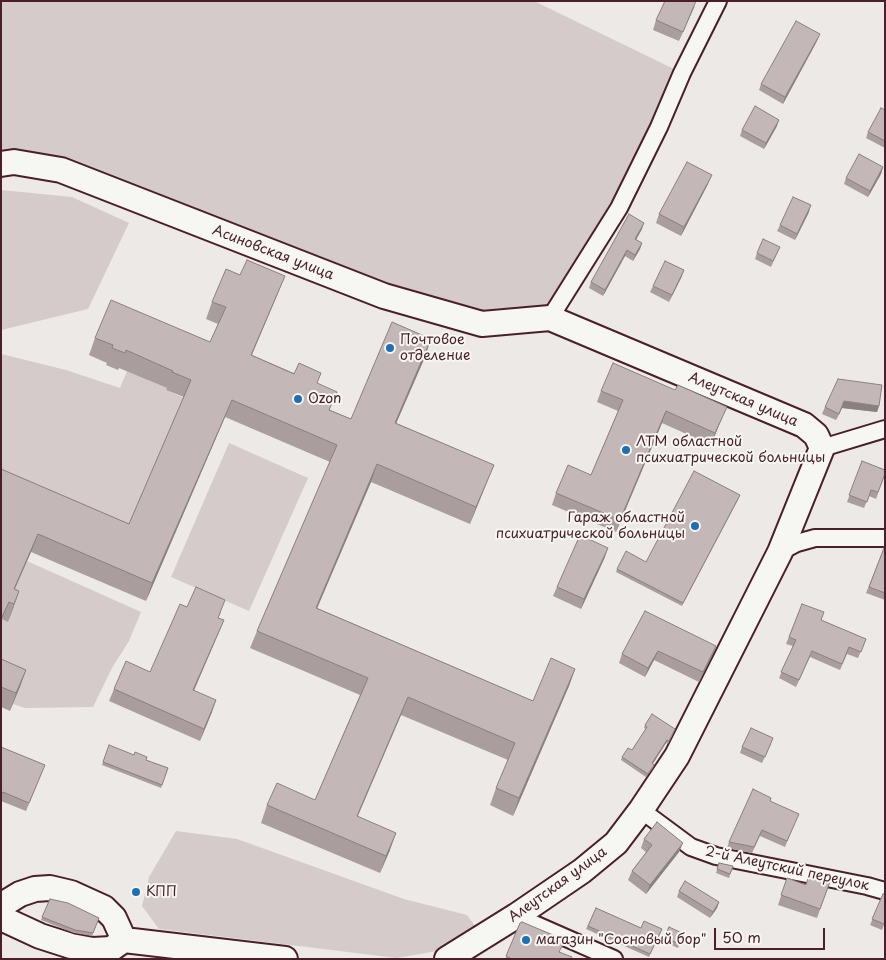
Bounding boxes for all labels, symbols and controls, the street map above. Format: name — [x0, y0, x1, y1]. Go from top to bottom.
street label: Асиновская улица — [210, 222, 336, 284]
place label: Почтовое отделение — [400, 332, 471, 364]
marker: Почтовое отделение — [384, 342, 396, 354]
street label: Алеутская улица — [686, 369, 800, 431]
place label: Ozon — [308, 391, 341, 407]
marker: Ozon — [292, 393, 304, 405]
place label: ЛТМ областной психиатрической больницы — [636, 434, 825, 467]
marker: ЛТМ областной психиатрической больницы — [620, 444, 632, 456]
place label: Гараж областной психиатрической больницы — [496, 510, 685, 542]
marker: Гараж областной психиатрической больницы — [689, 520, 701, 532]
street label: 2-й Алеутский переулок — [703, 843, 871, 895]
street label: Алеутская улица — [506, 844, 610, 926]
place label: КПП — [146, 884, 177, 900]
marker: КПП — [130, 886, 142, 898]
scale bar — [716, 918, 827, 950]
text: 50 m — [722, 925, 761, 948]
place label: магазин "Сосновый бор" — [536, 932, 706, 948]
marker: магазин "Сосновый бор" — [520, 934, 532, 946]

